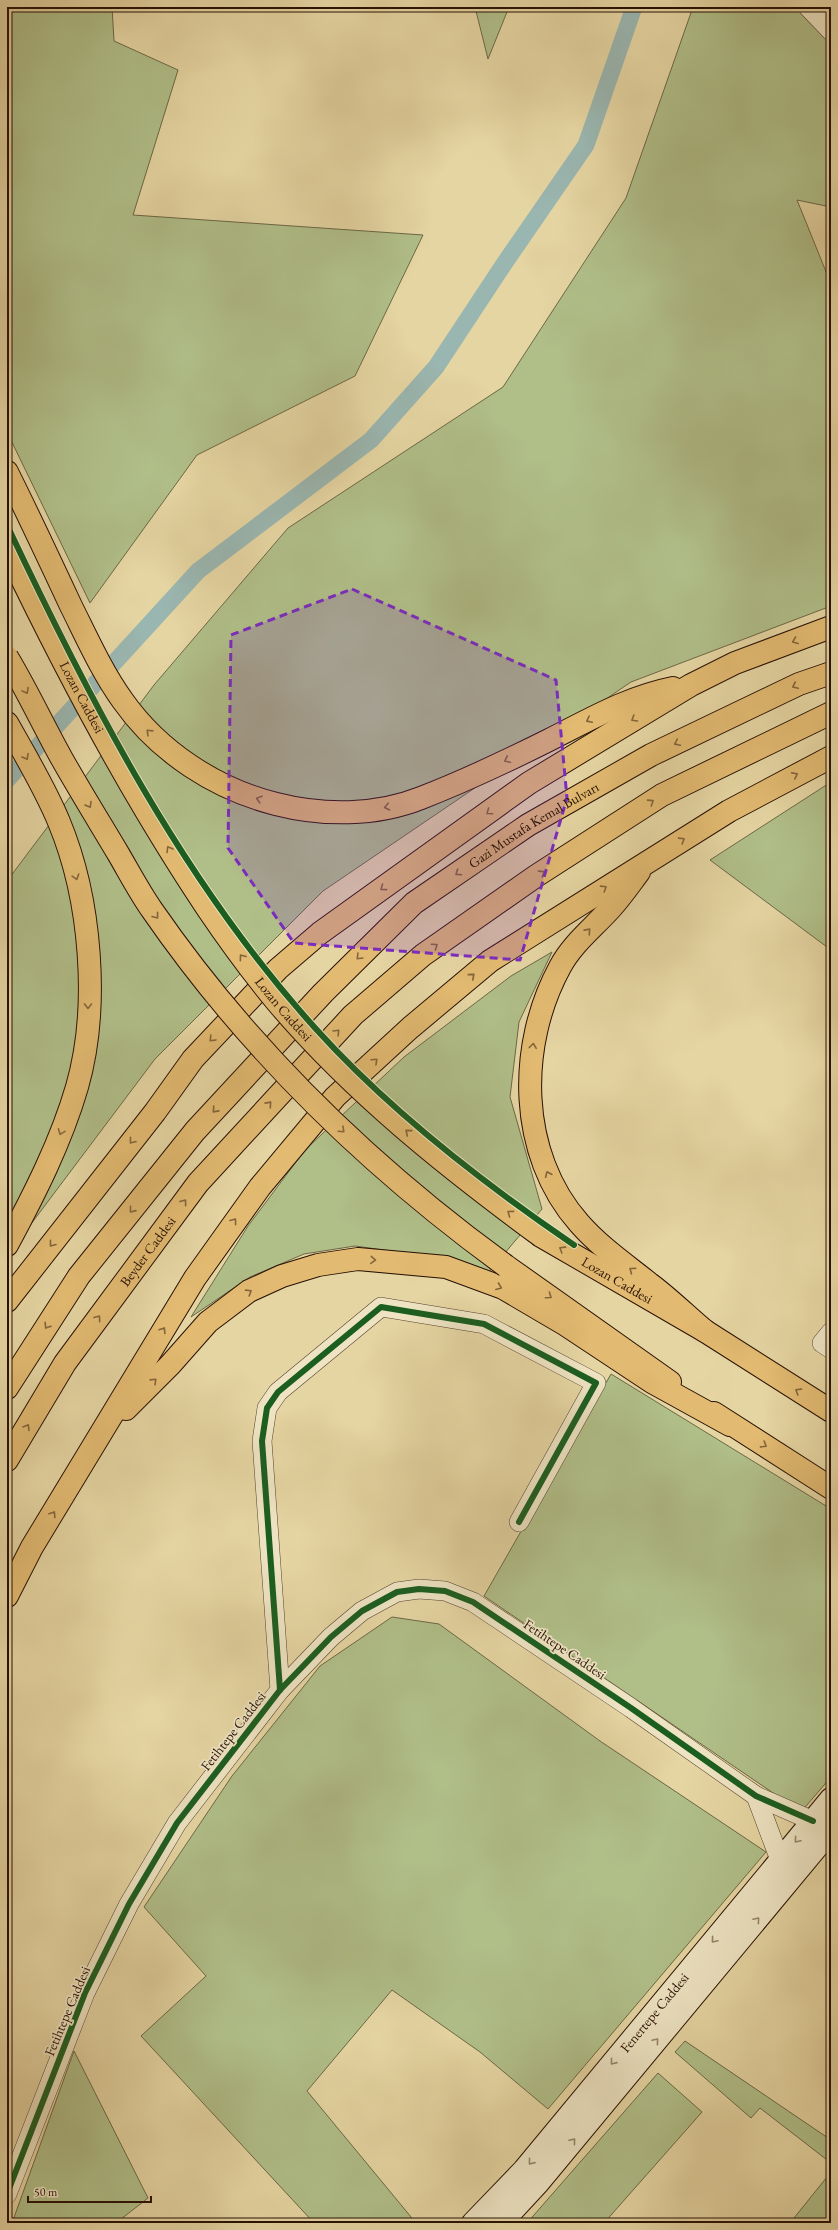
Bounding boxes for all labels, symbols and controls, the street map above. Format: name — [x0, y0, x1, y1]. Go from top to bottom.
one-way arrow — [791, 636, 798, 644]
street label: Lozan Caddesi — [56, 658, 109, 737]
one-way arrow — [791, 682, 798, 690]
one-way arrow — [21, 687, 28, 694]
one-way arrow — [585, 715, 593, 723]
one-way arrow — [631, 715, 638, 722]
one-way arrow — [146, 729, 154, 737]
one-way arrow — [674, 738, 682, 745]
one-way arrow — [22, 753, 29, 760]
one-way arrow — [504, 755, 511, 763]
one-way arrow — [791, 773, 798, 780]
street label: Gazi Mustafa Kemal Bulvarı — [465, 777, 603, 872]
one-way arrow — [255, 795, 262, 804]
one-way arrow — [647, 800, 654, 807]
one-way arrow — [84, 801, 92, 808]
one-way arrow — [383, 803, 390, 811]
one-way arrow — [486, 807, 493, 814]
one-way arrow — [678, 837, 685, 844]
one-way arrow — [166, 846, 173, 853]
one-way arrow — [455, 868, 462, 875]
one-way arrow — [538, 870, 545, 877]
one-way arrow — [71, 873, 80, 880]
one-way arrow — [381, 883, 388, 890]
one-way arrow — [600, 886, 607, 893]
one-way arrow — [151, 912, 159, 919]
one-way arrow — [584, 928, 591, 936]
one-way arrow — [431, 943, 438, 951]
one-way arrow — [356, 952, 364, 960]
one-way arrow — [240, 954, 247, 961]
street label: Lozan Caddesi — [251, 973, 317, 1045]
one-way arrow — [468, 973, 475, 980]
one-way arrow — [84, 1003, 93, 1009]
one-way arrow — [332, 1029, 340, 1037]
one-way arrow — [210, 1035, 217, 1042]
one-way arrow — [528, 1043, 537, 1049]
one-way arrow — [370, 1059, 377, 1066]
one-way arrow — [265, 1102, 272, 1109]
one-way arrow — [213, 1105, 220, 1112]
one-way arrow — [337, 1125, 345, 1133]
one-way arrow — [58, 1128, 66, 1135]
one-way arrow — [405, 1130, 412, 1137]
one-way arrow — [130, 1137, 137, 1144]
one-way arrow — [544, 1170, 552, 1177]
one-way arrow — [179, 1199, 187, 1206]
one-way arrow — [130, 1205, 137, 1212]
one-way arrow — [507, 1211, 514, 1218]
street label: Beyder Caddesi — [116, 1212, 180, 1290]
one-way arrow — [229, 1219, 236, 1226]
one-way arrow — [49, 1239, 56, 1246]
one-way arrow — [559, 1246, 566, 1253]
street label: Lozan Caddesi — [578, 1252, 656, 1308]
one-way arrow — [370, 1256, 376, 1265]
one-way arrow — [630, 1268, 637, 1275]
one-way arrow — [495, 1282, 502, 1290]
one-way arrow — [244, 1290, 251, 1297]
one-way arrow — [545, 1291, 552, 1299]
one-way arrow — [94, 1315, 101, 1322]
one-way arrow — [45, 1322, 52, 1329]
one-way arrow — [158, 1327, 166, 1334]
one-way arrow — [149, 1378, 157, 1386]
one-way arrow — [795, 1388, 802, 1395]
one-way arrow — [23, 1424, 30, 1431]
one-way arrow — [759, 1441, 766, 1448]
one-way arrow — [48, 1511, 55, 1518]
street label: Fetihtepe Caddesi — [520, 1615, 610, 1684]
street label: Fetihtepe Caddesi — [196, 1687, 270, 1774]
one-way arrow — [795, 1836, 802, 1843]
one-way arrow — [752, 1917, 759, 1924]
one-way arrow — [712, 1935, 719, 1943]
street label: Fetihtepe Caddesi — [40, 1963, 94, 2059]
street label: Fenertepe Caddesi — [616, 1968, 693, 2056]
one-way arrow — [651, 2038, 658, 2046]
one-way arrow — [611, 2057, 618, 2064]
one-way arrow — [568, 2138, 575, 2146]
one-way arrow — [528, 2157, 535, 2165]
scale bar — [28, 2178, 151, 2204]
text: 50 m — [34, 2184, 58, 2200]

